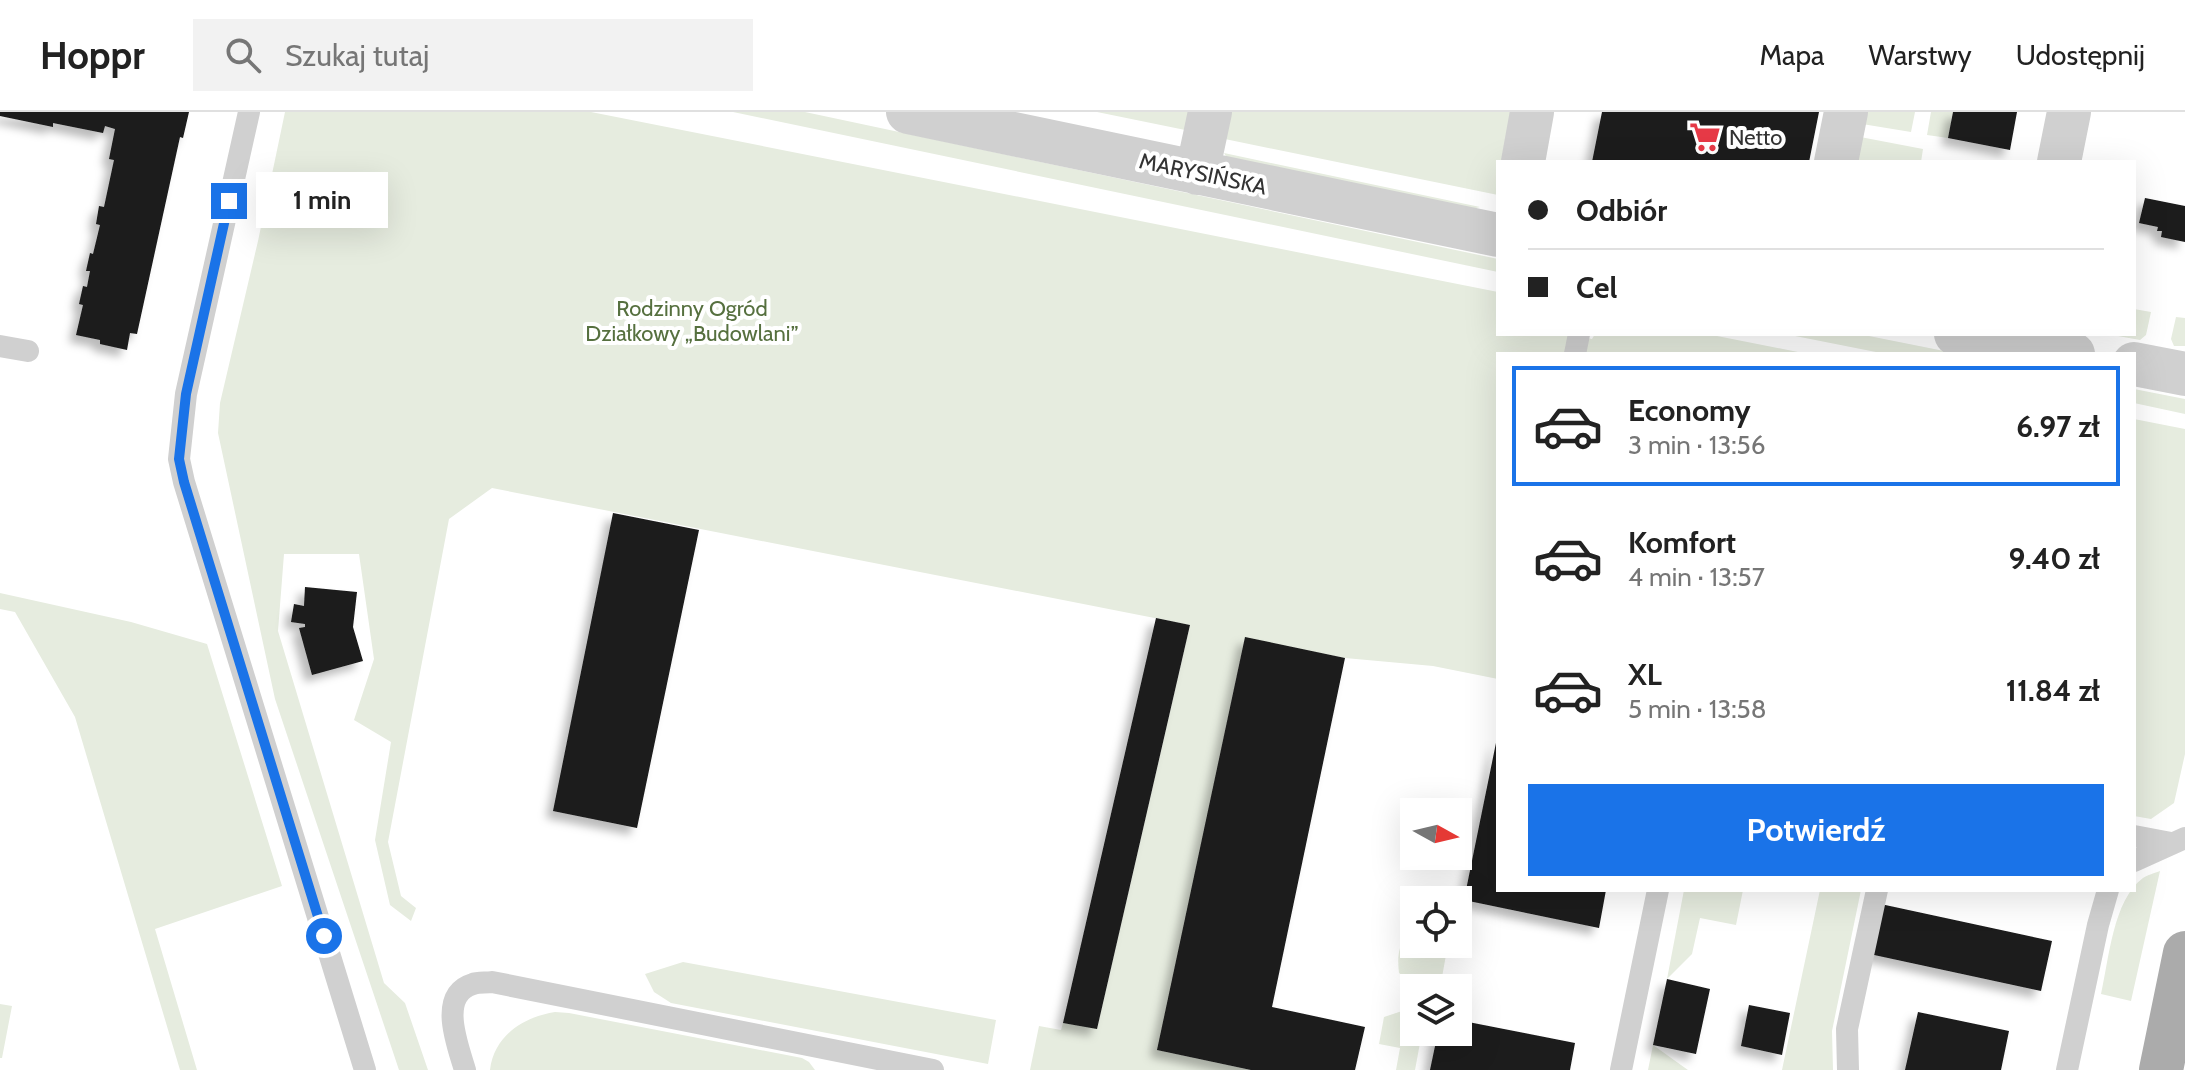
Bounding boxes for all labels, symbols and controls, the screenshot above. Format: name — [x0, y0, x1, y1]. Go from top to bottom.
search box — [193, 19, 753, 91]
text: Hoppr — [40, 32, 145, 79]
icon: search — [221, 33, 265, 77]
text: Szukaj tutaj — [285, 37, 429, 74]
text: Mapa — [1759, 38, 1825, 72]
text: Warstwy — [1869, 38, 1972, 72]
text: Udostępnij — [2016, 38, 2145, 72]
supermarket icon: Netto — [1688, 120, 1722, 154]
place label: Netto — [1729, 124, 1782, 151]
street label: MARYSIŃSKA — [1137, 147, 1270, 201]
callout: 1 min — [257, 173, 389, 229]
route end — [211, 183, 247, 219]
text: 1 min — [293, 184, 351, 216]
text: Odbiór — [1576, 192, 1667, 229]
text: Cel — [1576, 269, 1617, 306]
park label: Rodzinny Ogród Działkowy „Budowlani” — [585, 295, 799, 347]
icon: car — [1532, 390, 1604, 462]
text: Economy — [1628, 392, 1751, 429]
text: 6.97 zł — [2016, 408, 2100, 445]
text: 3 min · 13:56 — [1628, 429, 1765, 461]
icon: car — [1532, 522, 1604, 594]
text: Komfort — [1628, 524, 1736, 561]
text: 9.40 zł — [2009, 540, 2100, 577]
text: 4 min · 13:57 — [1628, 561, 1765, 593]
icon: car — [1532, 654, 1604, 726]
text: XL — [1628, 656, 1662, 693]
text: 11.84 zł — [2006, 672, 2100, 709]
text: 5 min · 13:58 — [1628, 693, 1766, 725]
button: Potwierdź — [1528, 784, 2104, 876]
north arrow — [1400, 798, 1472, 870]
map controls — [1400, 798, 1472, 1046]
button: locate — [1400, 886, 1472, 958]
route start — [306, 918, 342, 954]
button: layers — [1400, 974, 1472, 1046]

